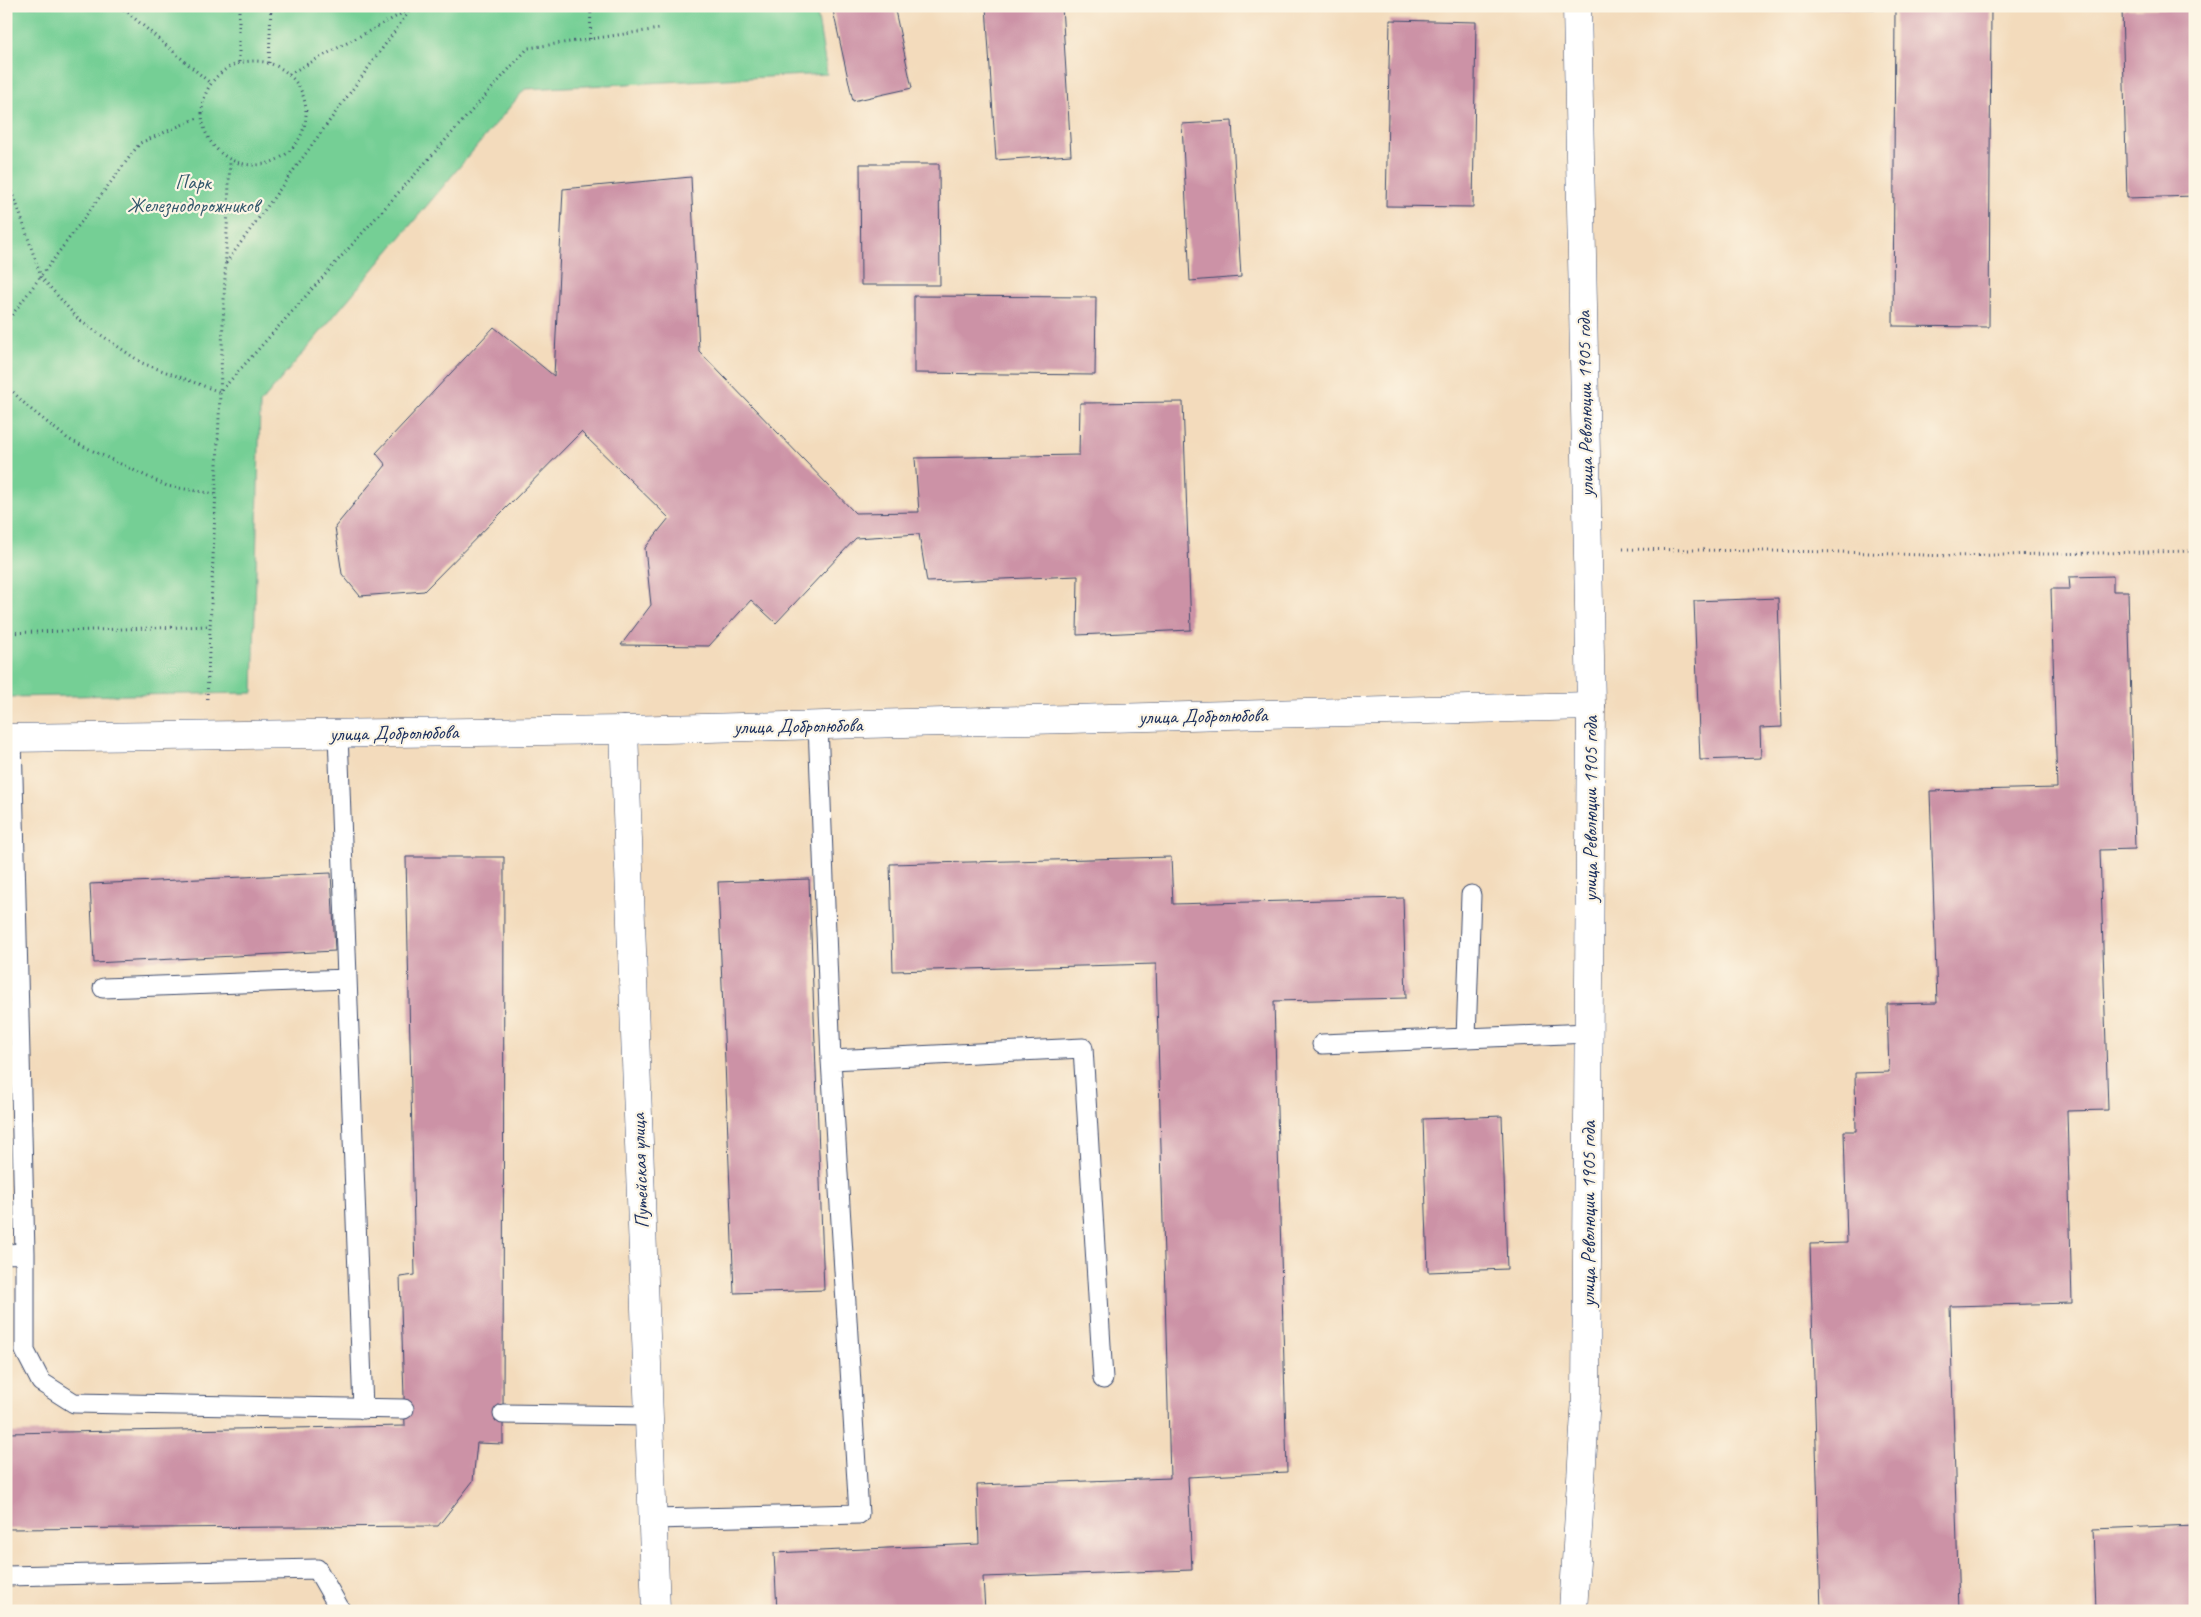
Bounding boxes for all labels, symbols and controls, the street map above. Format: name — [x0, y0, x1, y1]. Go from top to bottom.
park label: Парк Железнодорожников — [127, 170, 263, 218]
street label: улица Революции 1905 года — [1571, 309, 1599, 498]
street label: улица Добролюбова — [1137, 702, 1270, 730]
street label: улица Добролюбова — [732, 712, 865, 740]
street label: улица Революции 1905 года — [1578, 714, 1603, 903]
street label: улица Добролюбова — [328, 719, 461, 747]
street label: Путейская улица — [625, 1111, 655, 1229]
street label: улица Революции 1905 года — [1576, 1119, 1601, 1308]

